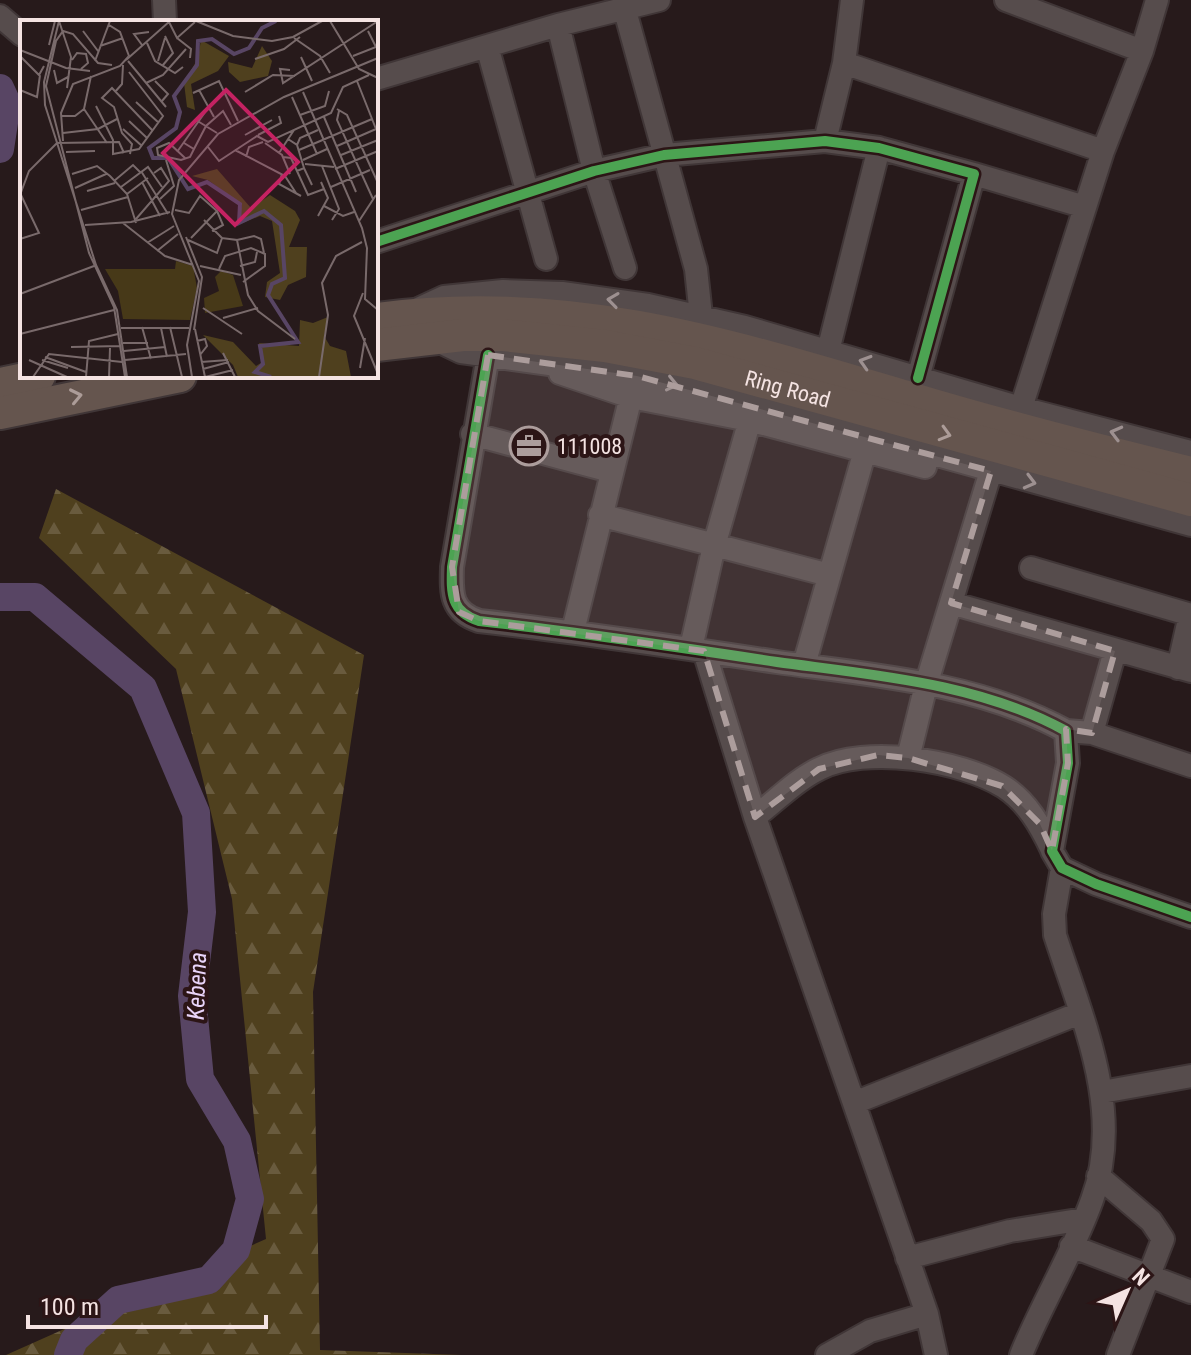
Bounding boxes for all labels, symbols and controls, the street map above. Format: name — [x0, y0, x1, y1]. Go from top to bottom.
inset map — [20, 20, 378, 378]
one-way arrow — [606, 292, 620, 309]
one-way arrow — [859, 355, 873, 371]
street label: Ring Road — [742, 365, 833, 413]
one-way arrow — [664, 375, 678, 392]
one-way arrow — [69, 388, 83, 405]
one-way arrow — [938, 424, 952, 441]
office icon: 111008 — [508, 425, 550, 467]
one-way arrow — [1109, 425, 1123, 442]
place label: 111008 — [557, 434, 622, 459]
one-way arrow — [1023, 473, 1037, 489]
water label: Kebena — [182, 951, 212, 1021]
north arrow — [1087, 1251, 1167, 1331]
text: N — [1127, 1264, 1154, 1291]
scale bar — [28, 1279, 266, 1329]
text: 100 m — [40, 1293, 99, 1321]

